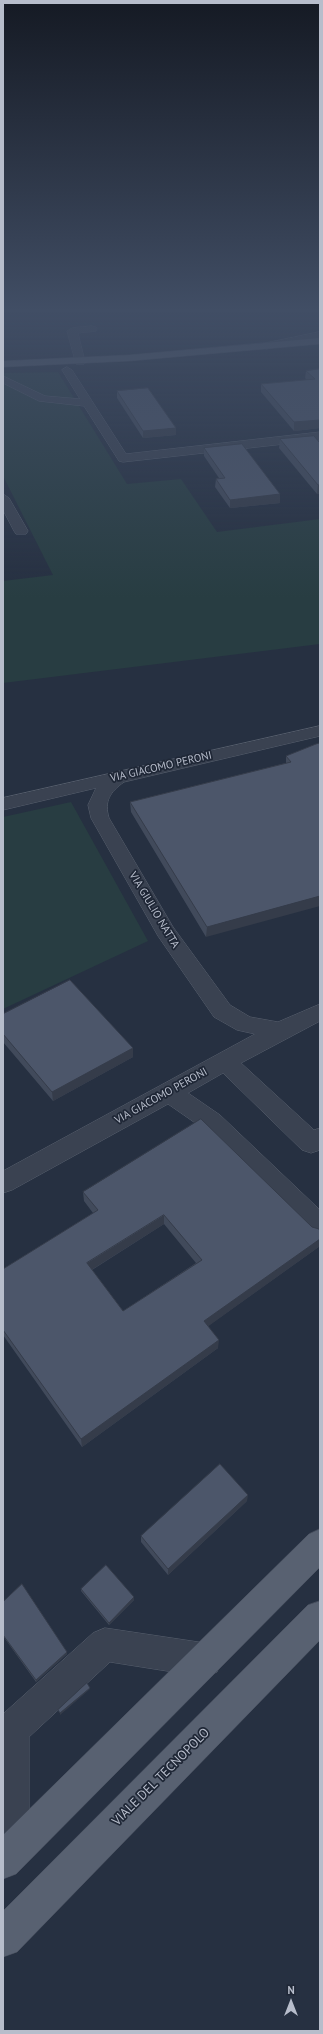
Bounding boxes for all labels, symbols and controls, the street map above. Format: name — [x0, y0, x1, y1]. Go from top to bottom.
street label: VIA GIACOMO PERONI — [109, 749, 213, 785]
street label: VIA GIULIO NATTA — [126, 870, 182, 950]
street label: VIA GIACOMO PERONI — [112, 1065, 210, 1127]
street label: VIALE DEL TECNOPOLO — [109, 1725, 213, 1829]
north arrow — [271, 1982, 311, 2022]
text: N — [287, 1983, 295, 1997]

